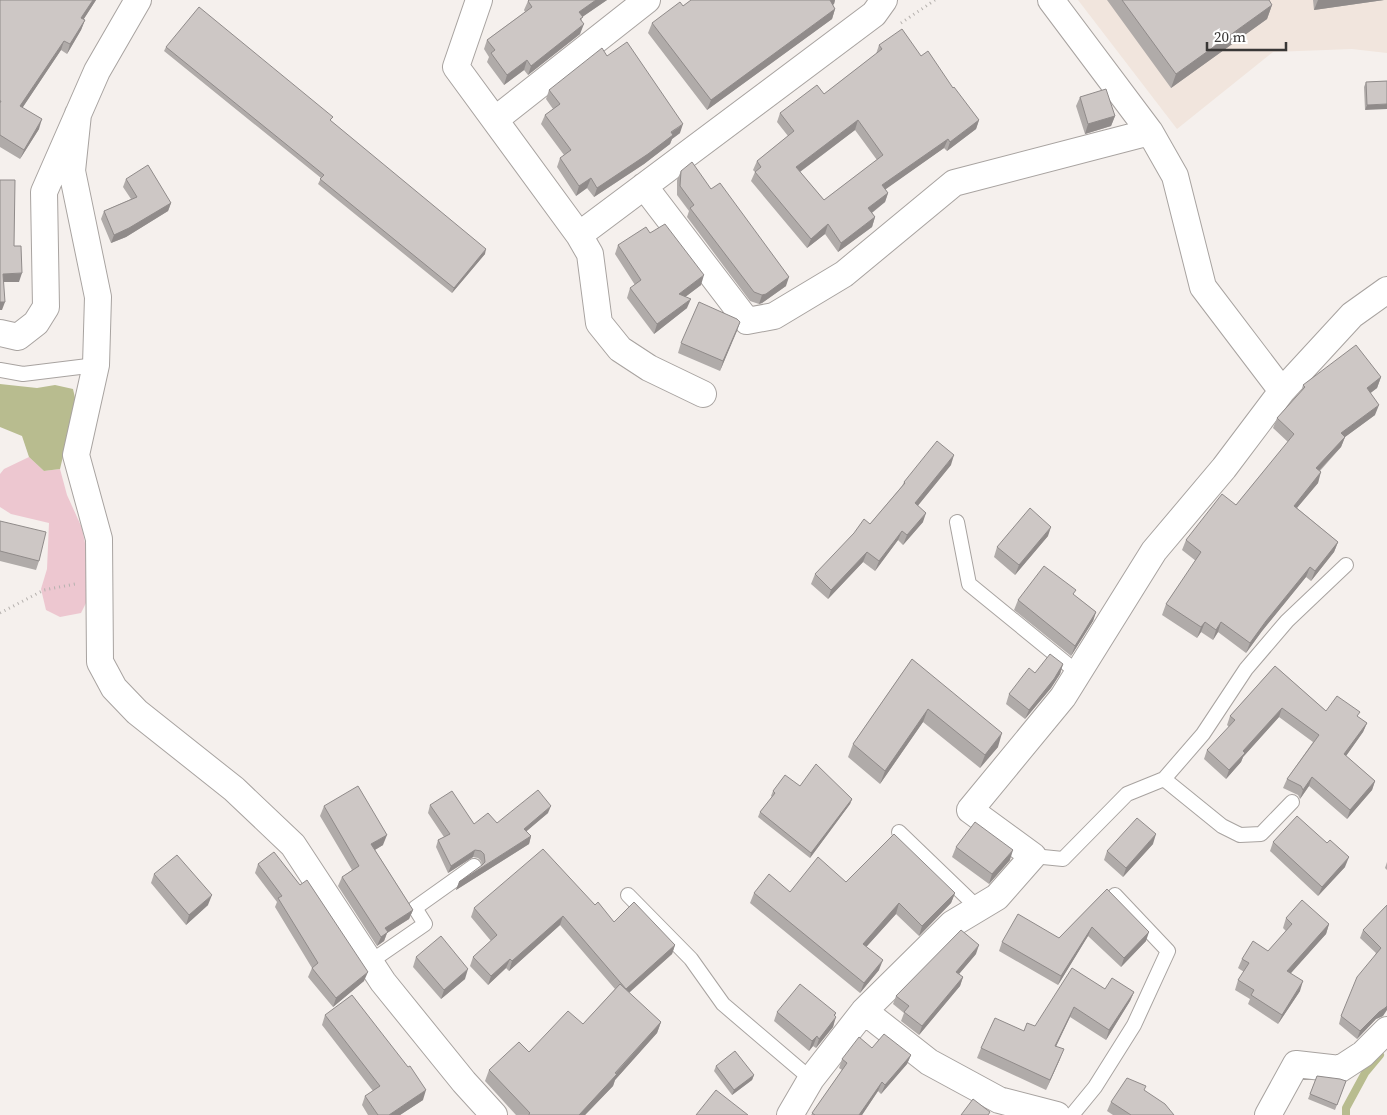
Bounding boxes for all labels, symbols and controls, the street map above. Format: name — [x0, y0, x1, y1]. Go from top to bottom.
scale bar — [1207, 20, 1286, 52]
text: 20 m — [1214, 26, 1246, 47]

